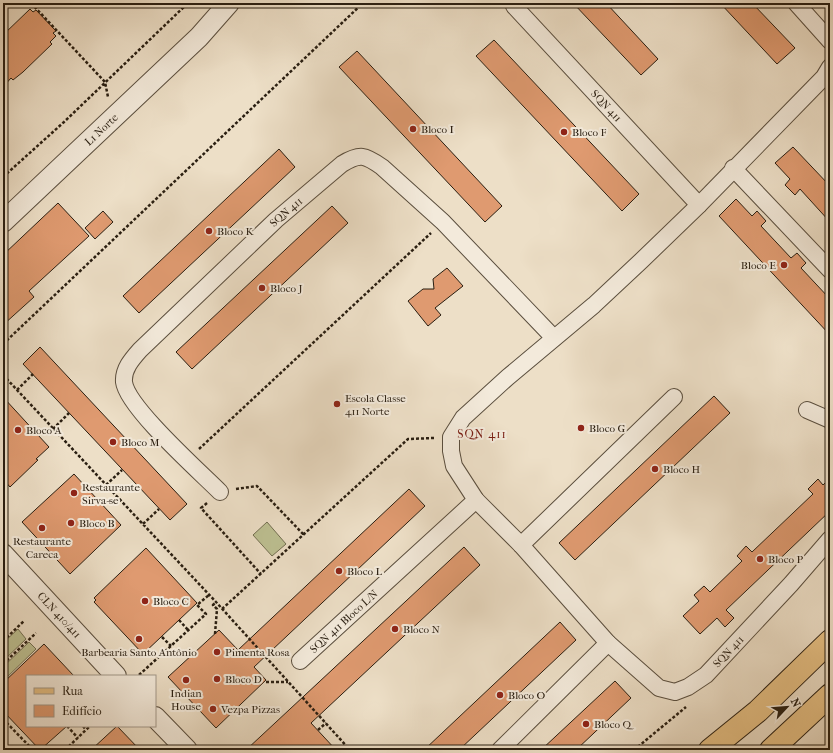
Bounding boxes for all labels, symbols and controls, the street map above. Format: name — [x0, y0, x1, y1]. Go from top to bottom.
street label: SQN 411 — [588, 87, 624, 125]
street label: L1 Norte — [82, 111, 121, 148]
place label: Bloco I — [421, 123, 454, 136]
marker: Bloco I — [408, 124, 418, 134]
place label: Bloco F — [572, 126, 606, 139]
marker: Bloco F — [559, 127, 569, 137]
street label: SQN 411 — [267, 194, 305, 230]
place label: Bloco K — [217, 225, 254, 238]
marker: Bloco K — [204, 226, 214, 236]
place label: Bloco E — [741, 259, 776, 272]
marker: Bloco E — [779, 260, 789, 270]
place label: Bloco J — [270, 282, 303, 295]
marker: Bloco J — [257, 283, 267, 293]
place label: Escola Classe 411 Norte — [345, 392, 406, 418]
marker: Escola Classe 411 Norte — [332, 399, 342, 409]
place label: Bloco G — [589, 422, 625, 435]
marker: Bloco G — [576, 423, 586, 433]
place label: Bloco A — [26, 424, 62, 437]
marker: Bloco A — [13, 425, 23, 435]
district label: SQN 411 — [457, 427, 507, 441]
place label: Bloco M — [121, 436, 160, 449]
marker: Bloco M — [108, 437, 118, 447]
place label: Bloco H — [663, 463, 700, 476]
marker: Bloco H — [650, 464, 660, 474]
place label: Restaurante Sirva-se — [82, 481, 141, 507]
marker: Restaurante Sirva-se — [69, 488, 79, 498]
place label: Bloco B — [79, 517, 115, 530]
marker: Bloco B — [66, 518, 76, 528]
marker: Restaurante Careca — [37, 523, 47, 533]
place label: Restaurante Careca — [13, 535, 72, 561]
place label: Bloco P — [768, 553, 803, 566]
marker: Bloco P — [755, 554, 765, 564]
place label: Bloco L — [347, 565, 382, 578]
marker: Bloco L — [334, 566, 344, 576]
street label: SQN 411 Bloco L/N — [307, 587, 381, 656]
street label: CLN 410/411 — [35, 590, 84, 641]
place label: Bloco C — [153, 595, 189, 608]
marker: Bloco C — [140, 596, 150, 606]
place label: Bloco N — [403, 623, 440, 636]
marker: Bloco N — [390, 624, 400, 634]
street label: SQN 411 — [710, 633, 747, 670]
marker: Barbearia Santo Antônio — [134, 634, 144, 644]
place label: Barbearia Santo Antônio — [81, 646, 197, 659]
place label: Pimenta Rosa — [225, 646, 291, 659]
marker: Pimenta Rosa — [212, 647, 222, 657]
place label: Bloco D — [225, 673, 262, 686]
marker: Bloco D — [212, 674, 222, 684]
legend — [26, 675, 156, 727]
marker: Indian House — [181, 675, 191, 685]
text: Rua — [62, 684, 83, 698]
place label: Indian House — [170, 687, 202, 713]
north arrow — [767, 687, 807, 727]
place label: Bloco O — [508, 689, 545, 702]
marker: Bloco O — [495, 690, 505, 700]
text: N — [788, 696, 803, 710]
place label: Vezpa Pizzas — [220, 703, 280, 716]
text: Edifício — [62, 704, 102, 718]
marker: Vezpa Pizzas — [208, 704, 218, 714]
place label: Bloco Q — [594, 718, 634, 731]
marker: Bloco Q — [581, 719, 591, 729]

